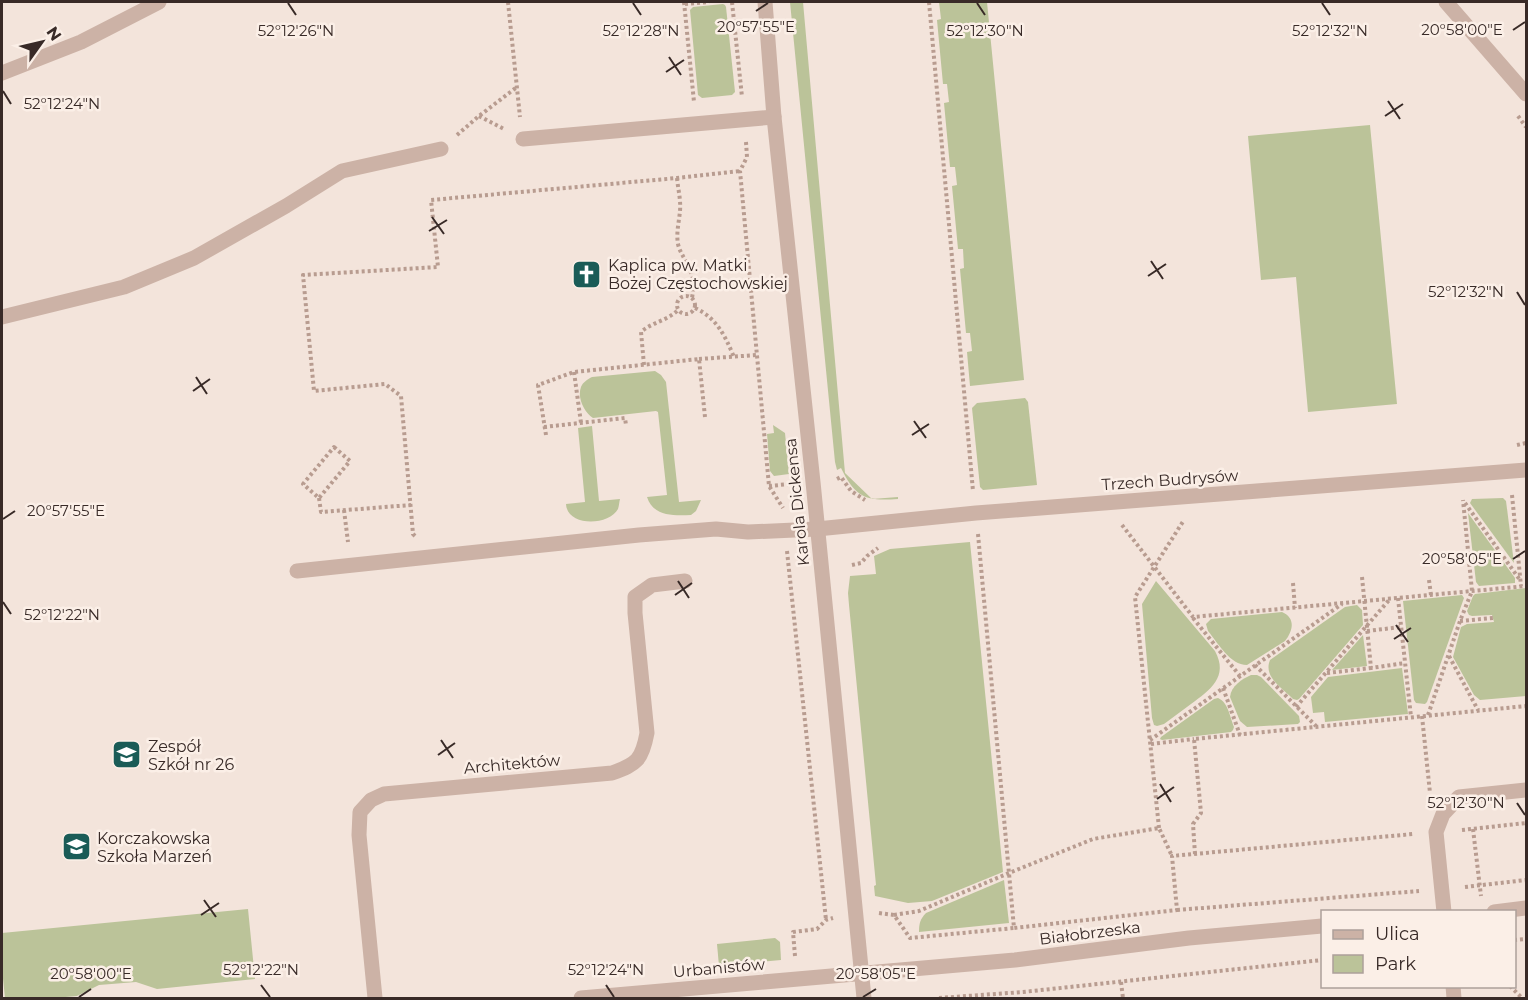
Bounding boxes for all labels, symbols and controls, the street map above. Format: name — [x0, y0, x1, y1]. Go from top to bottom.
north arrow — [12, 12, 72, 72]
text: 20°57'55"E — [717, 17, 795, 36]
text: 20°58'00"E — [1421, 20, 1503, 39]
text: 52°12'26"N — [258, 21, 334, 40]
text: 52°12'28"N — [602, 21, 680, 40]
text: 52°12'30"N — [946, 21, 1024, 40]
text: 52°12'32"N — [1292, 21, 1368, 40]
text: N — [43, 23, 66, 45]
text: 52°12'24"N — [24, 94, 100, 113]
place label: Kaplica pw. Matki Bożej Częstochowskiej — [608, 256, 788, 293]
church icon: Kaplica pw. Matki Bożej Częstochowskiej — [571, 258, 603, 290]
text: 52°12'32"N — [1428, 282, 1504, 301]
street label: Karola Dickensa — [781, 437, 813, 567]
street label: Trzech Budrysów — [1101, 466, 1239, 494]
text: 20°57'55"E — [27, 501, 105, 520]
text: 20°58'05"E — [1422, 549, 1502, 568]
text: 52°12'22"N — [24, 605, 100, 624]
place label: Zespół Szkół nr 26 — [148, 737, 234, 774]
school or university icon: Zespół Szkół nr 26 — [111, 739, 143, 771]
street label: Architektów — [463, 750, 561, 778]
text: 52°12'30"N — [1427, 793, 1505, 812]
place label: Korczakowska Szkoła Marzeń — [97, 829, 212, 866]
school or university icon: Korczakowska Szkoła Marzeń — [60, 831, 92, 863]
legend — [1321, 910, 1516, 988]
street label: Białobrzeska — [1038, 917, 1142, 949]
text: Ulica — [1375, 923, 1420, 945]
text: Park — [1375, 953, 1416, 975]
street label: Urbanistów — [672, 955, 766, 981]
text: 52°12'22"N — [223, 960, 299, 979]
text: 52°12'24"N — [568, 960, 644, 979]
text: 20°58'00"E — [50, 964, 132, 983]
text: 20°58'05"E — [836, 964, 916, 983]

